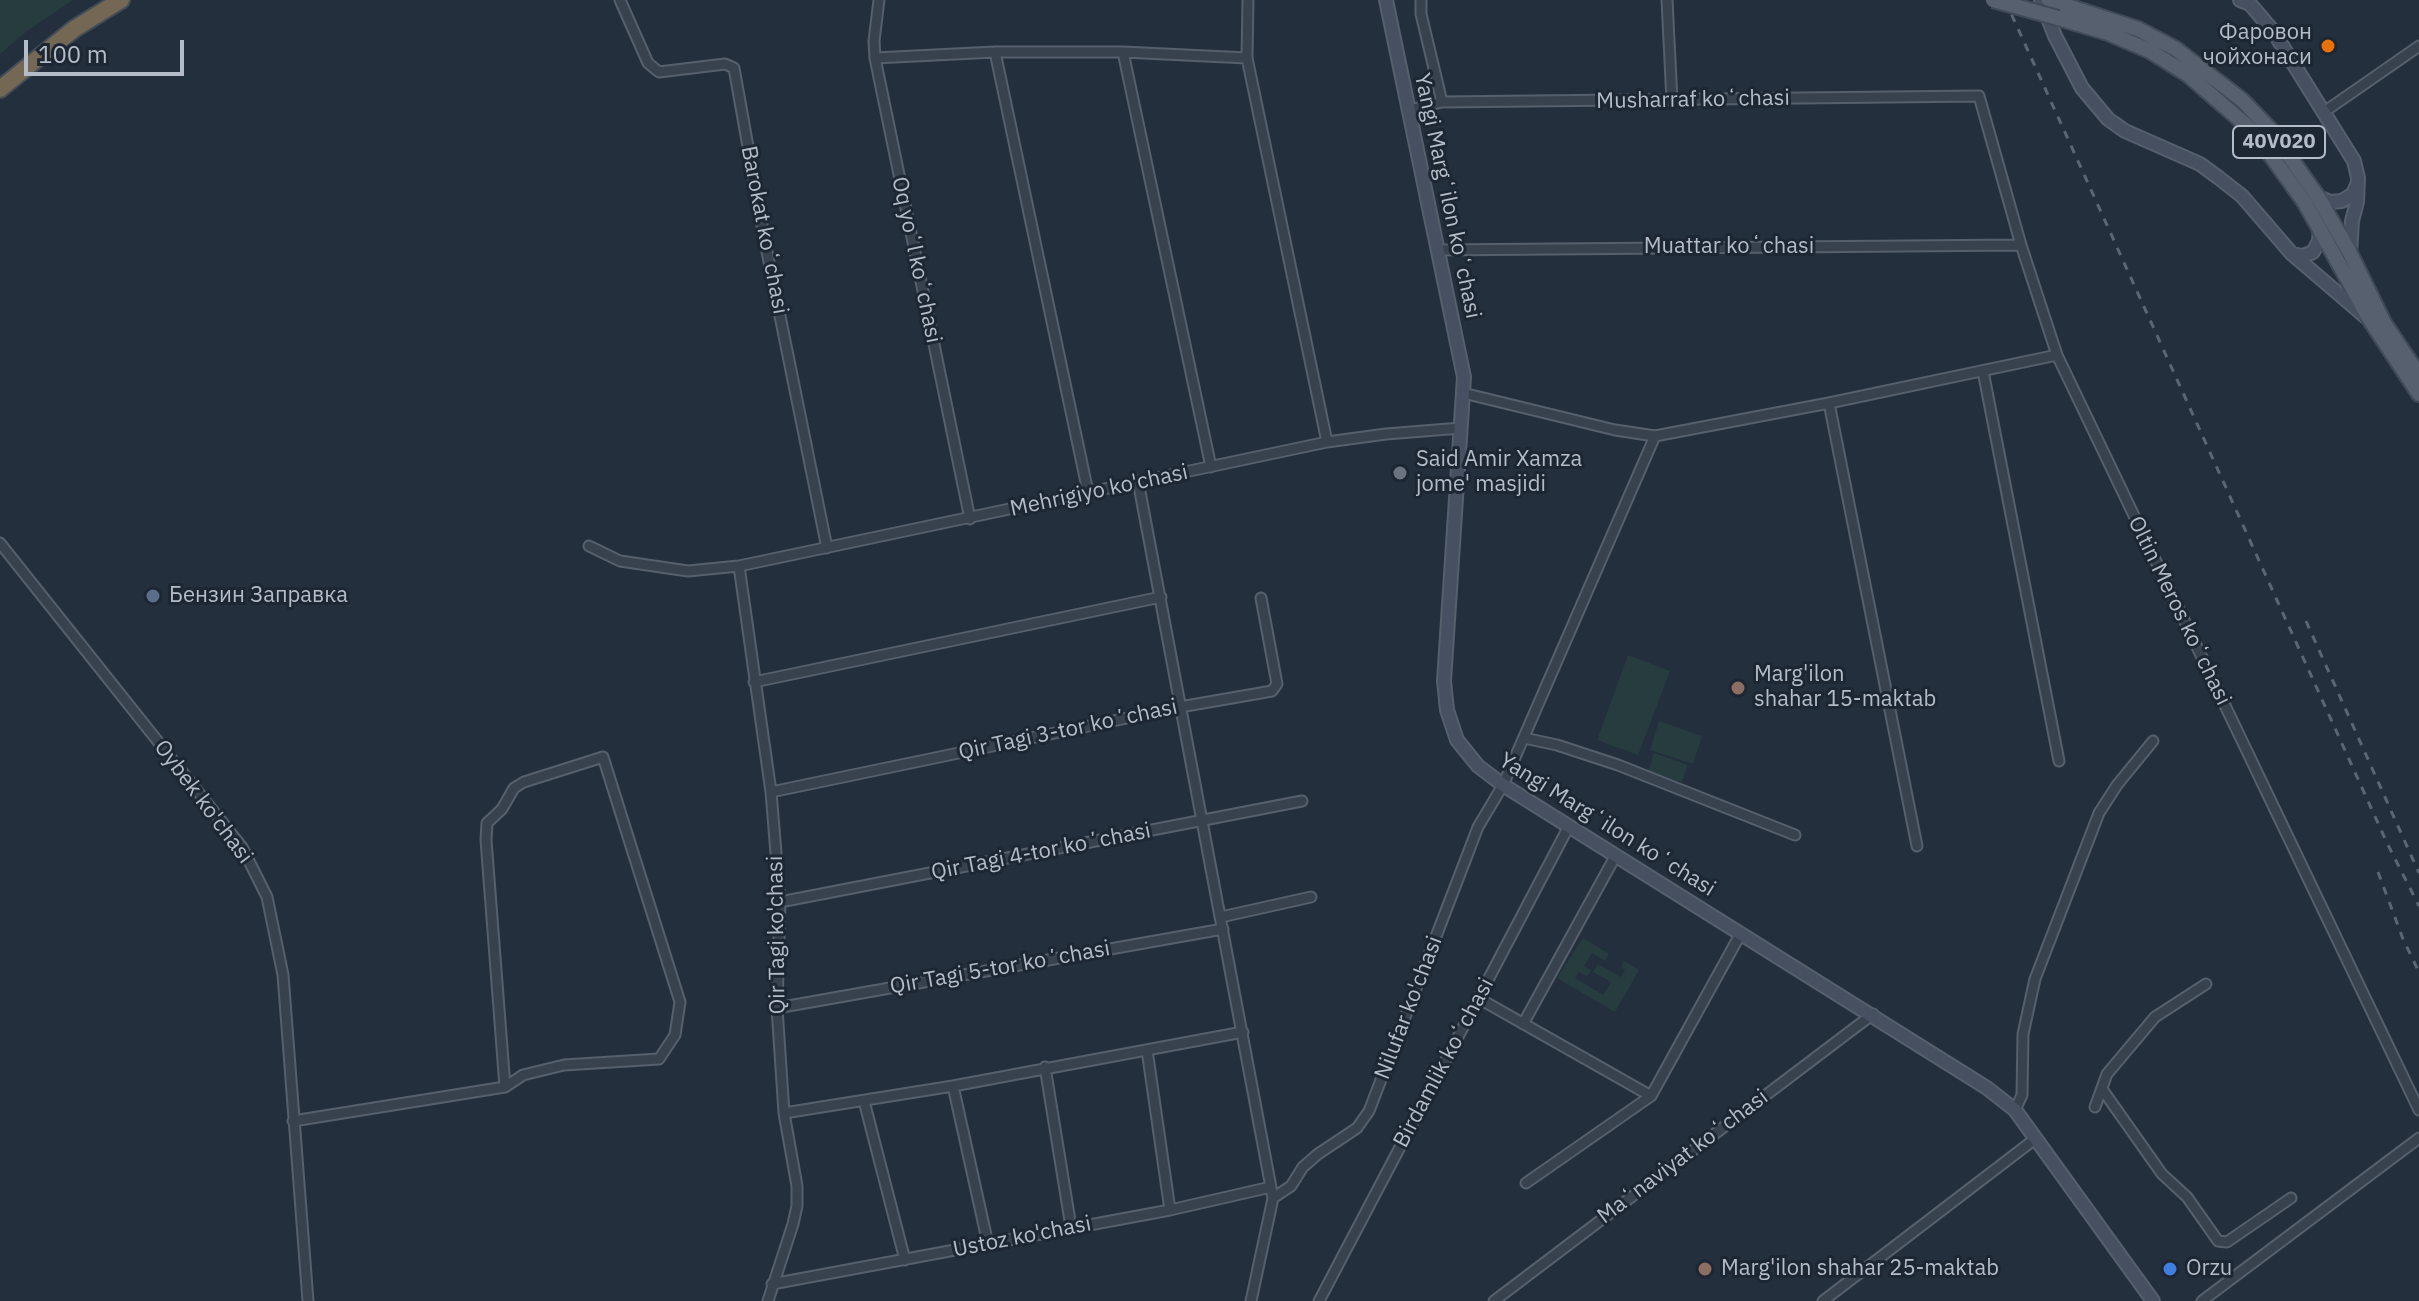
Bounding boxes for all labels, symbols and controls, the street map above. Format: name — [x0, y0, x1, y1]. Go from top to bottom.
place label: Фаровон чойхонаси — [2203, 20, 2312, 72]
scale bar — [28, 24, 188, 74]
marker: Фаровон чойхонаси — [2319, 37, 2337, 55]
text: 100 m — [38, 38, 108, 70]
street label: Yangi Margʻilon koʻchasi — [1408, 71, 1486, 321]
street label: Musharraf koʻchasi — [1596, 85, 1790, 115]
road number: 40V020 — [2233, 126, 2325, 158]
street label: Barokat koʻchasi — [735, 144, 793, 316]
street label: Oq yoʻl koʻchasi — [885, 174, 947, 346]
street label: Muattar koʻchasi — [1644, 234, 1814, 260]
place label: Said Amir Xamza jome' masjidi — [1416, 447, 1582, 498]
street label: Mehrigiyo ko'chasi — [1008, 459, 1190, 523]
marker: Said Amir Xamza jome' masjidi — [1391, 464, 1409, 482]
street label: Oltin Meros koʻchasi — [2122, 512, 2236, 710]
place label: Бензин Заправка — [169, 583, 348, 609]
marker: Бензин Заправка — [144, 587, 162, 605]
place label: Marg'ilon shahar 15-maktab — [1754, 662, 1936, 714]
marker: Marg'ilon shahar 15-maktab — [1729, 679, 1747, 697]
street label: Qir Tagi 3-tor koʼchasi — [956, 694, 1180, 766]
street label: Oybek ko'chasi — [148, 735, 258, 869]
street label: Yangi Margʻilon koʻchasi — [1494, 747, 1720, 903]
street label: Qir Tagi 4-tor koʼchasi — [929, 818, 1153, 886]
street label: Qir Tagi ko'chasi — [762, 855, 792, 1015]
street label: Nilufar ko'chasi — [1370, 933, 1448, 1083]
street label: Qir Tagi 5-tor koʼchasi — [888, 936, 1112, 1000]
street label: Birdamlik koʻchasi — [1388, 974, 1500, 1152]
street label: Maʻnaviyat koʻchasi — [1592, 1084, 1774, 1230]
street label: Ustoz ko'chasi — [951, 1211, 1093, 1263]
place label: Marg'ilon shahar 25-maktab — [1721, 1256, 1999, 1282]
place label: Orzu — [2186, 1256, 2232, 1282]
marker: Marg'ilon shahar 25-maktab — [1696, 1260, 1714, 1278]
marker: Orzu — [2161, 1260, 2179, 1278]

